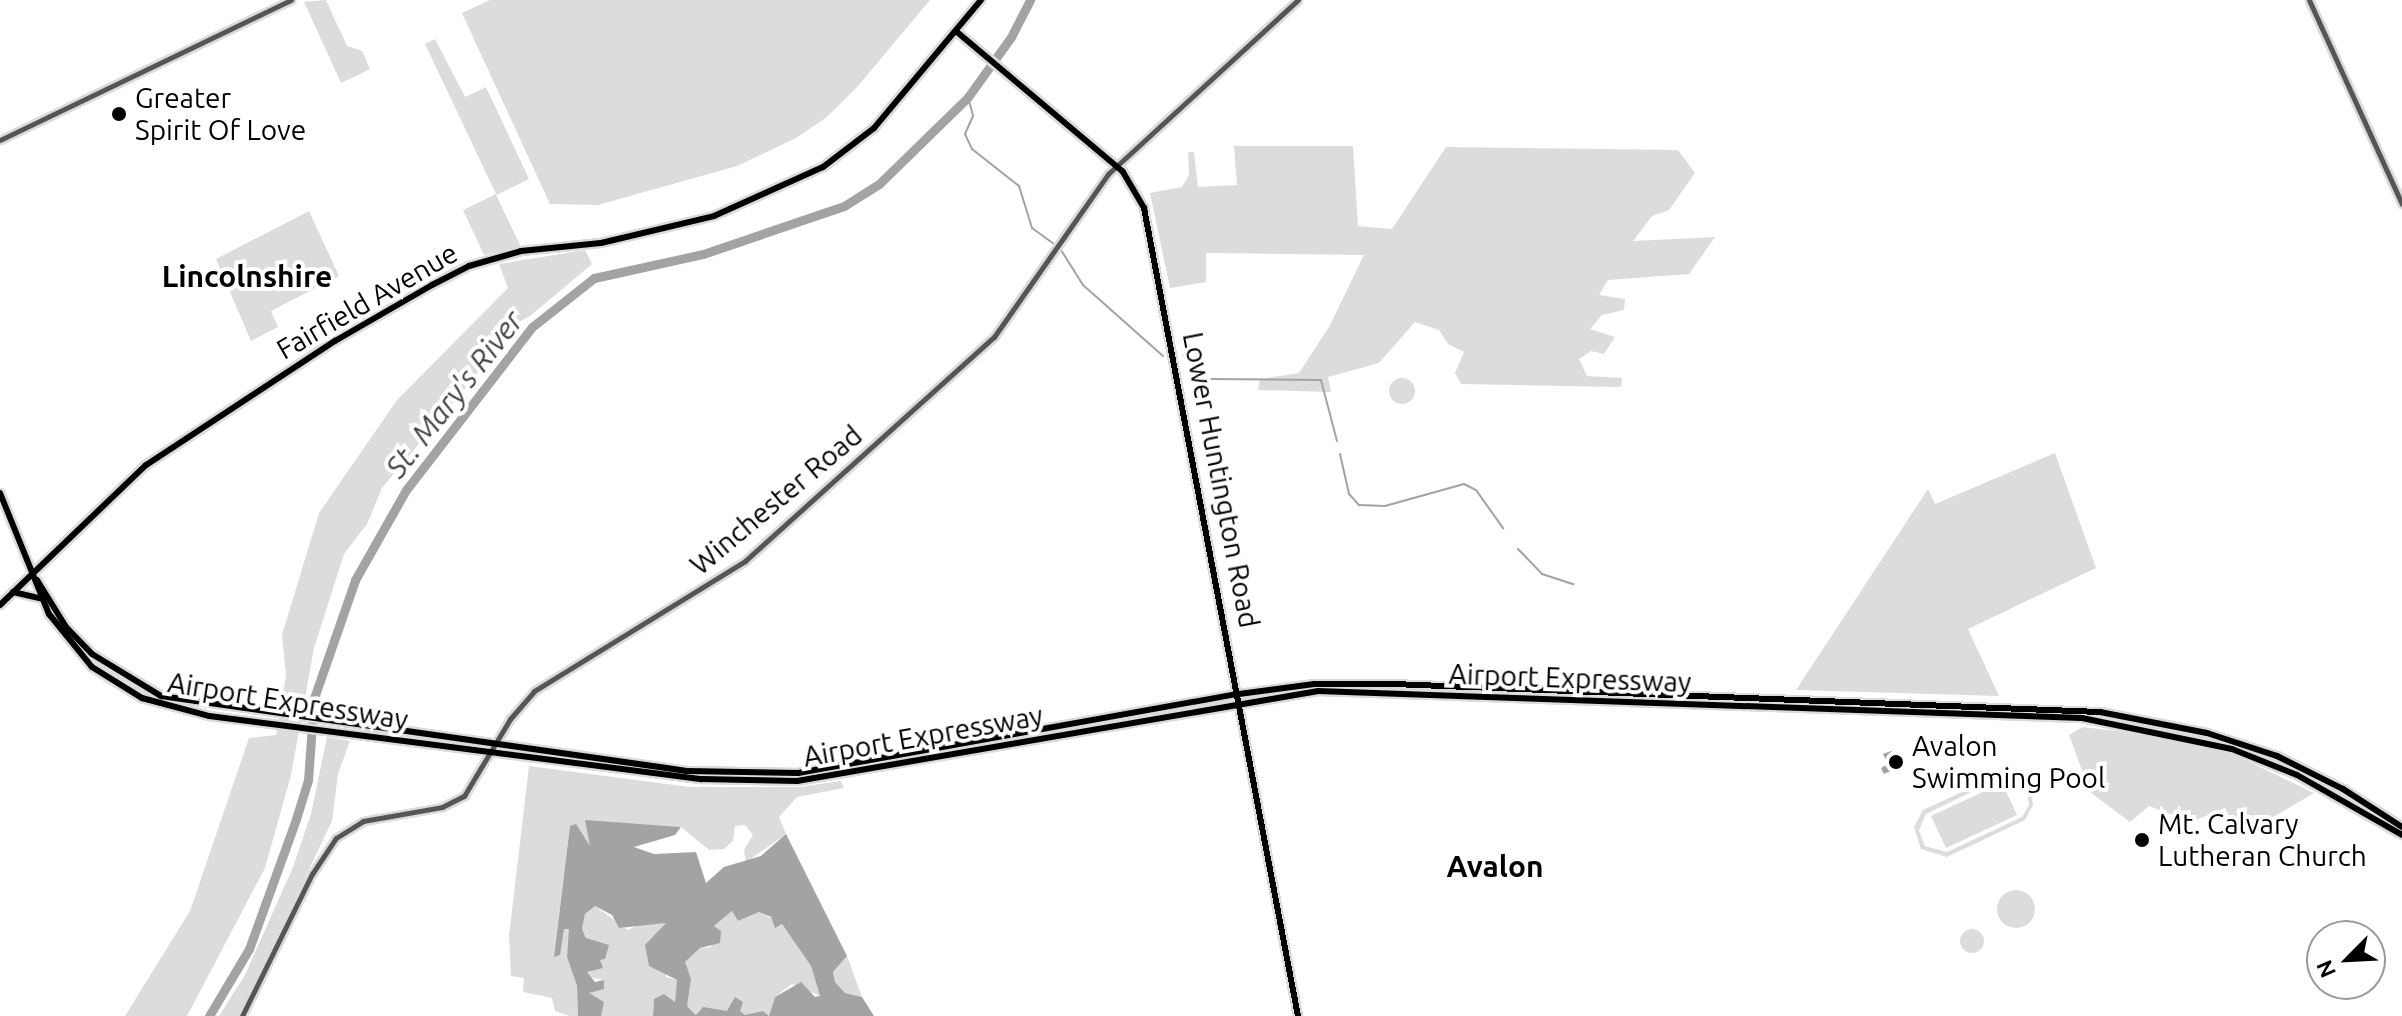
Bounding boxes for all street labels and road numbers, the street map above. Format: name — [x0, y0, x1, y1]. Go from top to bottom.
street label: Fairfield Avenue — [271, 236, 463, 366]
street label: Lower Huntington Road — [1176, 329, 1266, 631]
street label: Winchester Road — [683, 418, 869, 582]
street label: Airport Expressway — [1448, 657, 1692, 699]
street label: Airport Expressway — [165, 665, 411, 737]
street label: Airport Expressway — [801, 698, 1045, 774]

